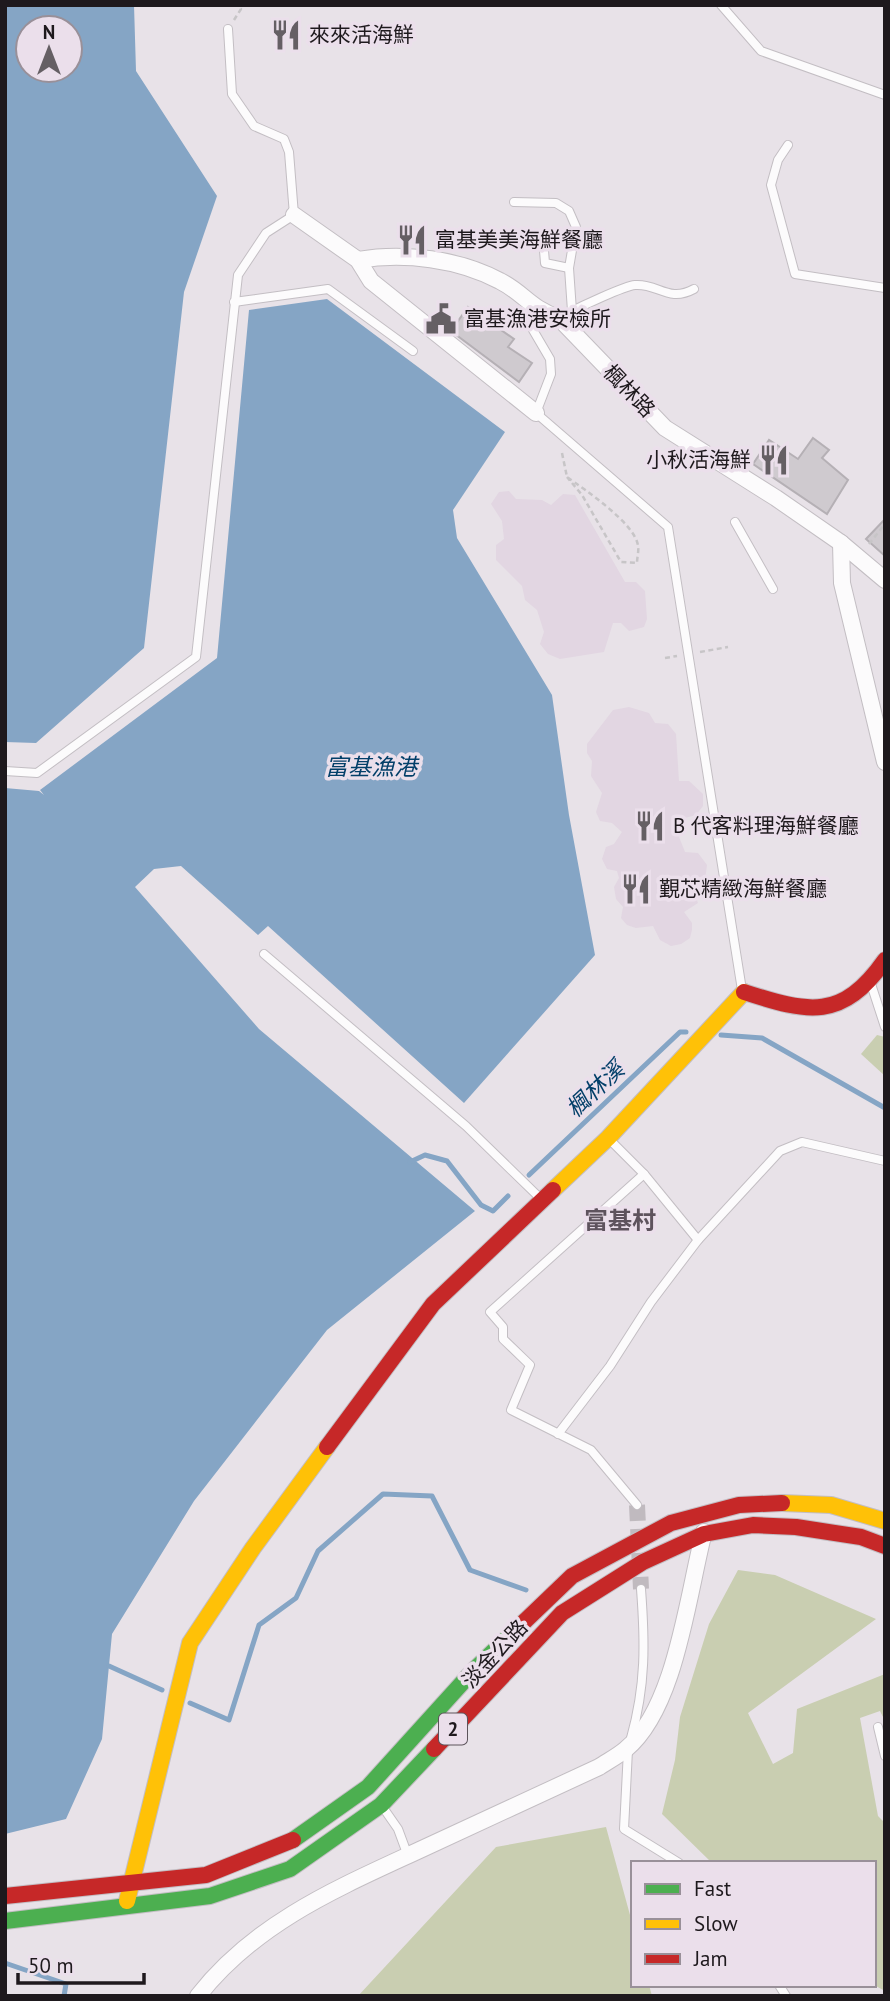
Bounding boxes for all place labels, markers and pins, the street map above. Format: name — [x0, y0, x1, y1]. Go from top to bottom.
restaurant icon: 來來活海鮮 — [269, 18, 303, 52]
place label: 來來活海鮮 — [309, 21, 414, 48]
restaurant icon: 富基美美海鮮餐廳 — [395, 223, 429, 257]
place label: 富基美美海鮮餐廳 — [435, 226, 603, 253]
public building icon: 富基漁港安檢所 — [424, 302, 458, 336]
place label: 富基漁港安檢所 — [464, 305, 611, 332]
restaurant icon: 小秋活海鮮 — [757, 443, 791, 477]
place label: 小秋活海鮮 — [646, 446, 751, 473]
restaurant icon: B 代客料理海鮮餐廳 — [633, 809, 667, 843]
place label: B 代客料理海鮮餐廳 — [673, 812, 859, 839]
restaurant icon: 覲芯精緻海鮮餐廳 — [619, 872, 653, 906]
place label: 覲芯精緻海鮮餐廳 — [659, 875, 827, 902]

